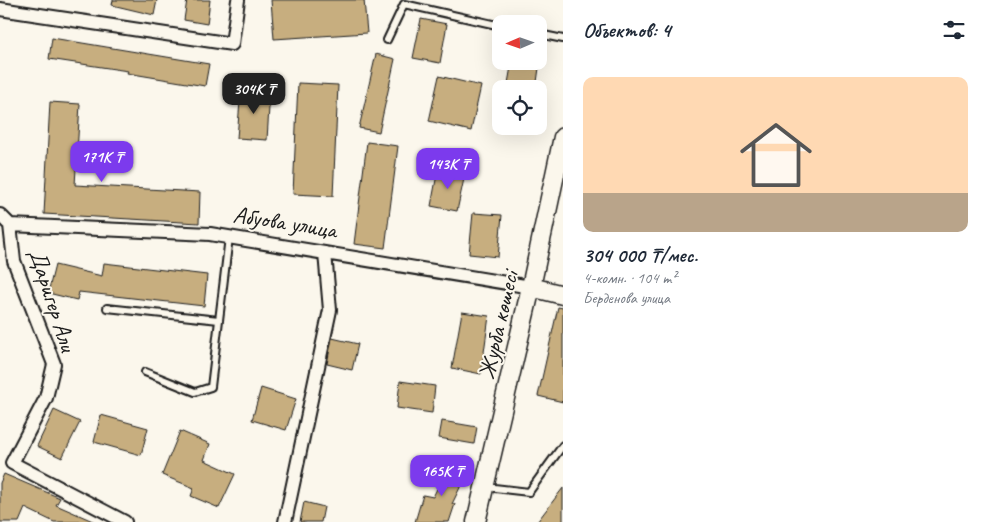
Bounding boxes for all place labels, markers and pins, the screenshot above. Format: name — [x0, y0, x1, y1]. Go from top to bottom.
pin: 304K ₸ — [213, 72, 295, 115]
pin: 171K ₸ — [61, 140, 143, 183]
pin: 143K ₸ — [407, 148, 489, 190]
pin: 165K ₸ — [401, 454, 483, 497]

